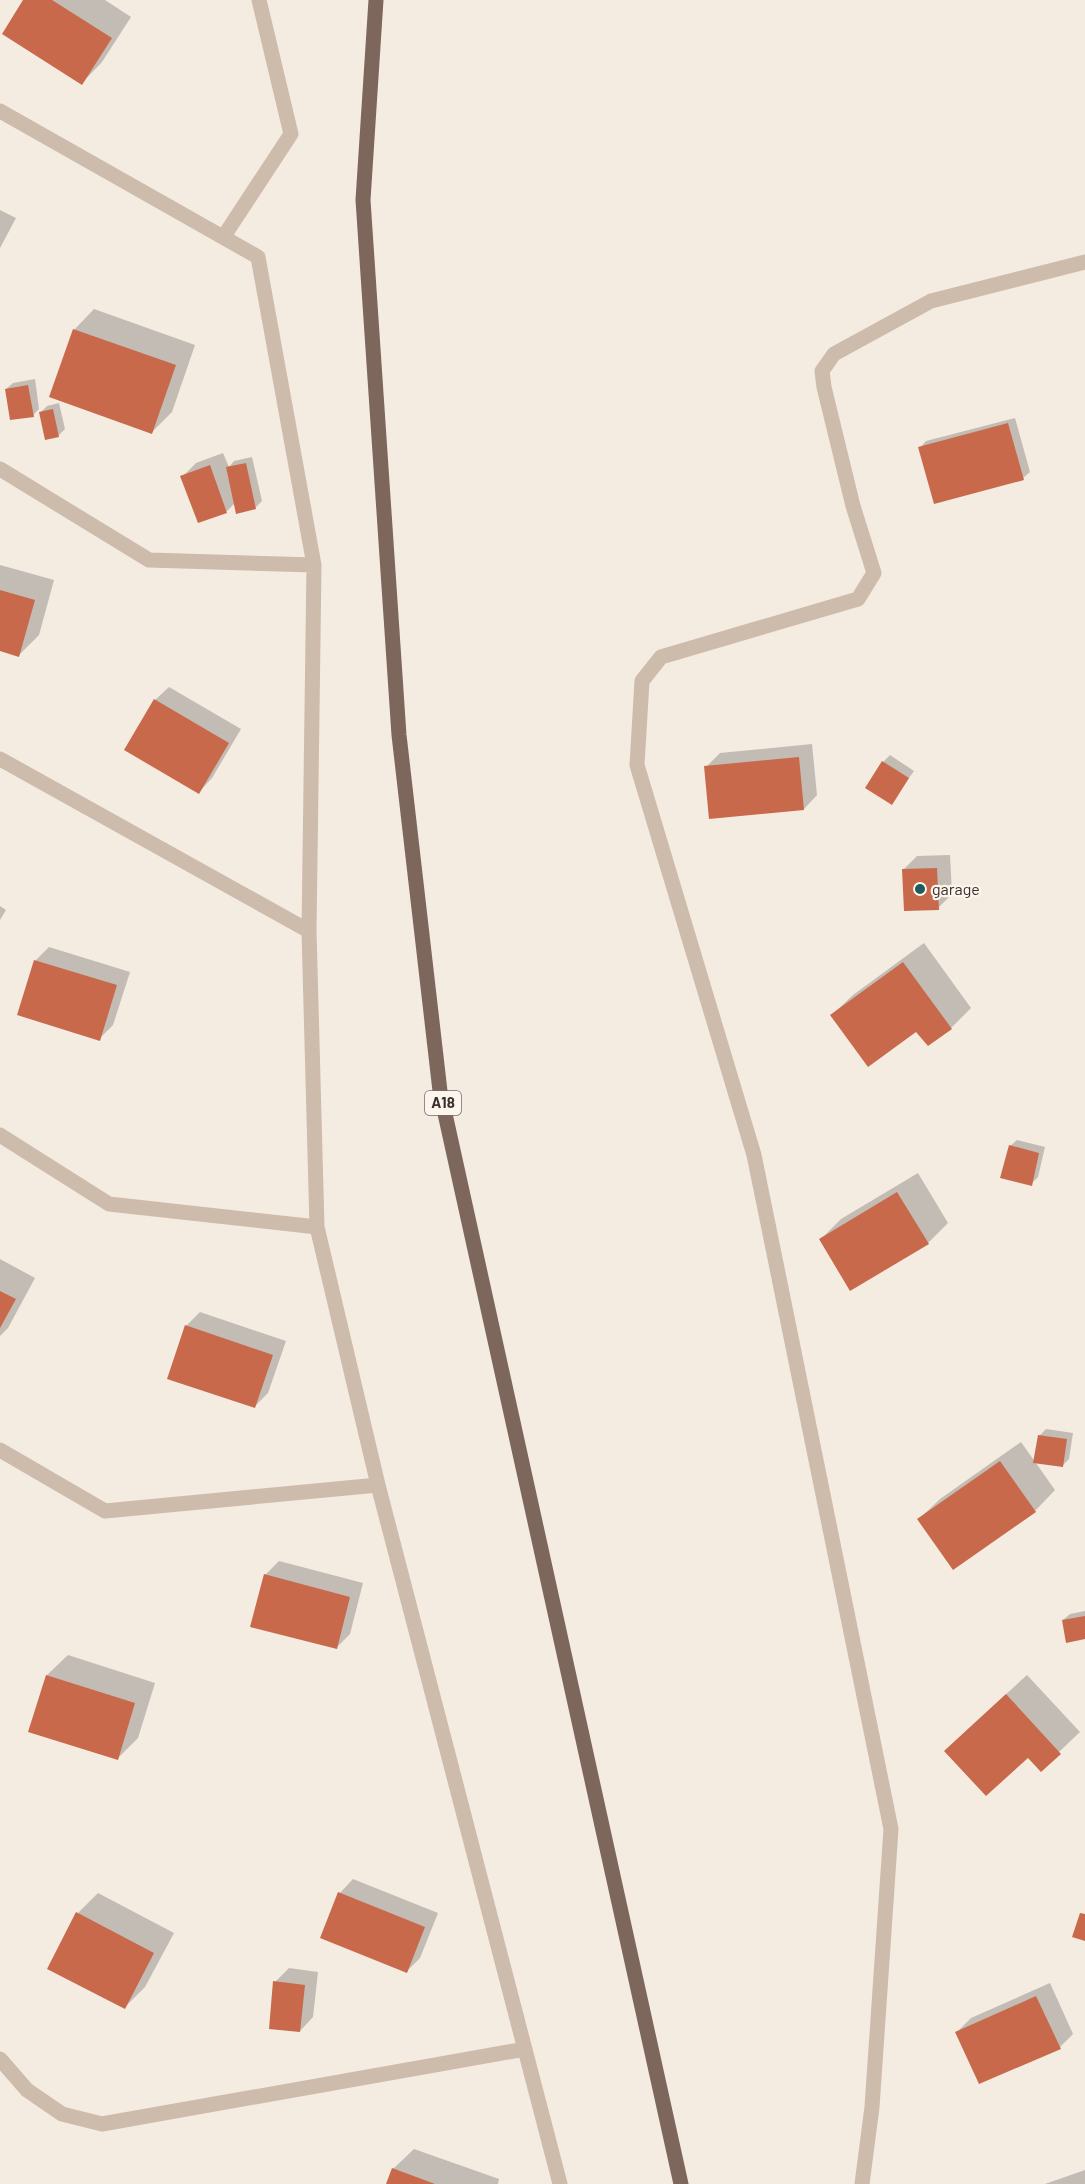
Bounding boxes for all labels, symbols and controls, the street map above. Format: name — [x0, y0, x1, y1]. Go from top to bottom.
place label: garage — [932, 879, 980, 898]
marker: garage — [913, 882, 927, 896]
road number: A18 — [425, 1091, 461, 1115]

